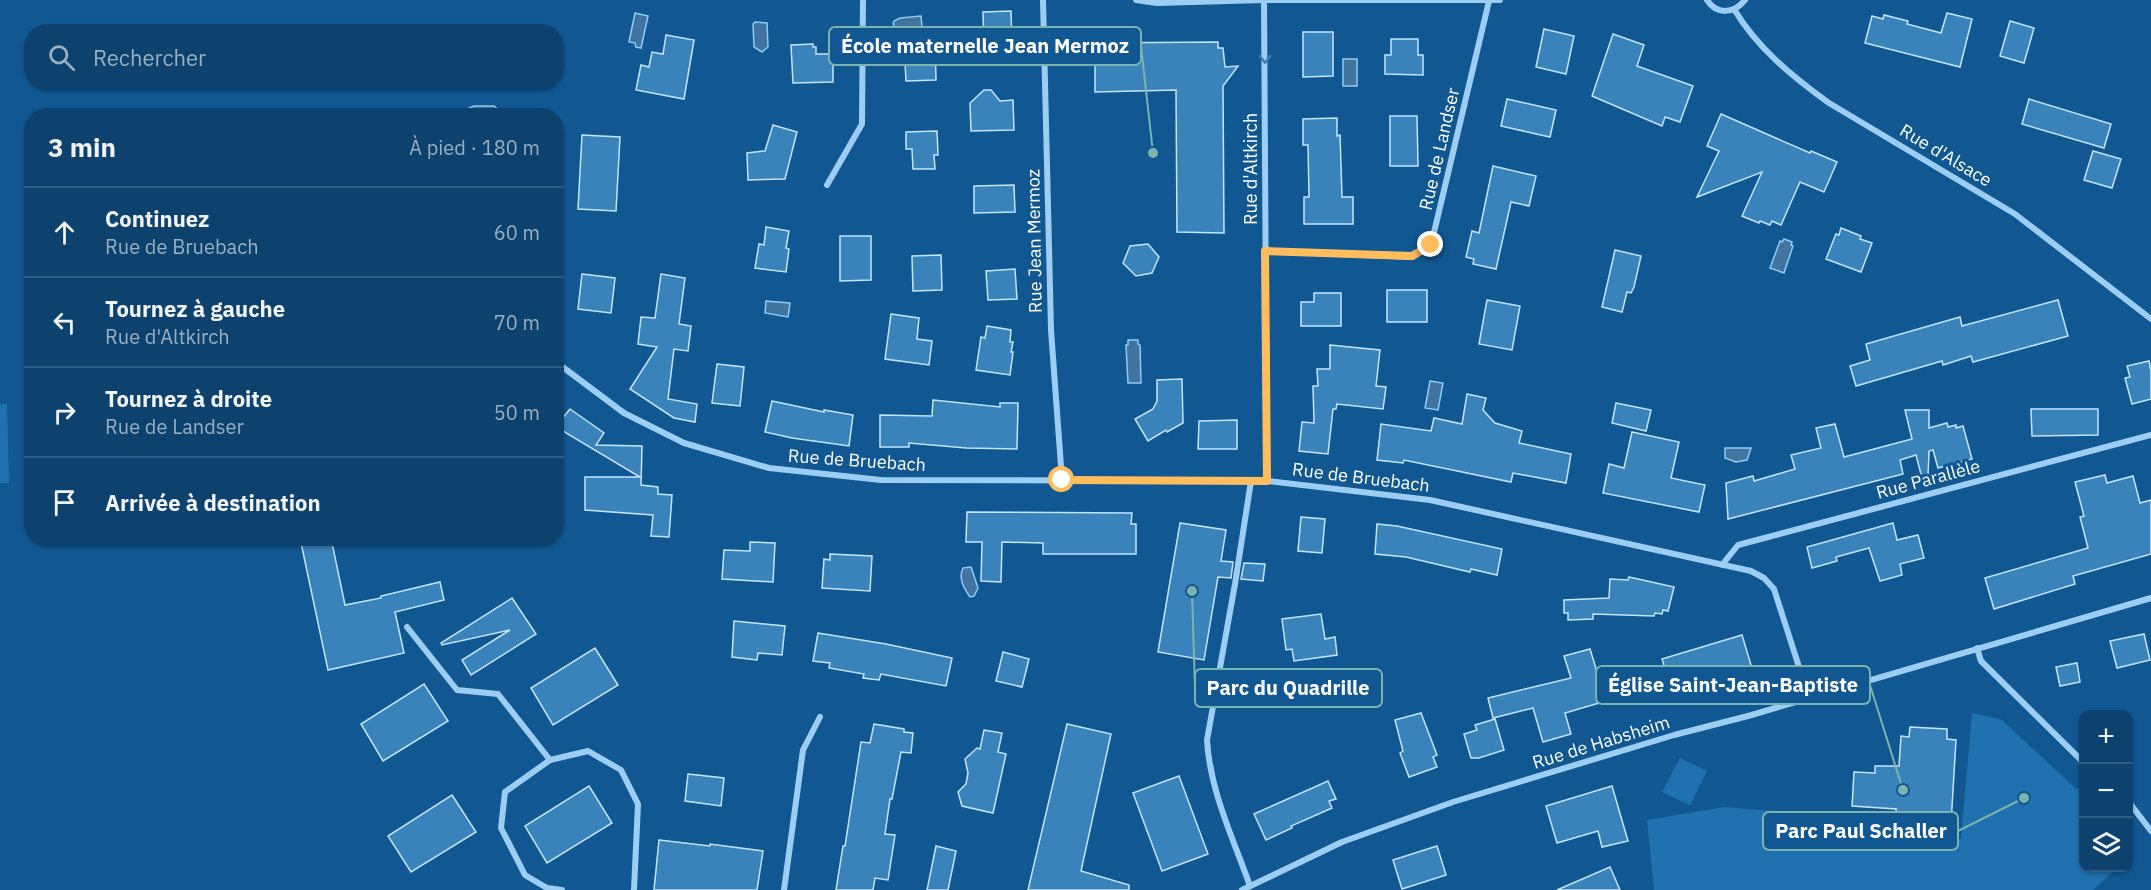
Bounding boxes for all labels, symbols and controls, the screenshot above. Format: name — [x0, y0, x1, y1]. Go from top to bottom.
search box — [24, 24, 564, 90]
callout: École maternelle Jean Mermoz — [829, 27, 1141, 65]
text: École maternelle Jean Mermoz — [841, 32, 1129, 59]
icon: search — [45, 41, 78, 74]
text: Rechercher — [93, 43, 206, 72]
one-way arrow — [1259, 54, 1271, 63]
street label: Rue de Landser — [1414, 85, 1464, 212]
street label: Rue d'Altkirch — [1239, 113, 1262, 225]
street label: Rue d'Alsace — [1896, 119, 1996, 192]
text: 3 min — [48, 130, 116, 164]
text: À pied · 180 m — [409, 134, 540, 161]
street label: Rue Jean Mermoz — [1021, 169, 1047, 313]
text: Continuez — [105, 204, 209, 233]
icon: ahead — [48, 216, 81, 249]
text: 60 m — [494, 219, 540, 246]
route end — [1417, 231, 1443, 257]
text: Rue de Bruebach — [105, 233, 259, 260]
text: Tournez à gauche — [105, 294, 285, 323]
icon: left — [48, 306, 81, 339]
text: 70 m — [494, 309, 540, 336]
text: Rue d'Altkirch — [105, 323, 230, 350]
text: Tournez à droite — [105, 384, 272, 413]
icon: right — [48, 396, 81, 429]
text: 50 m — [494, 399, 540, 426]
text: Rue de Landser — [105, 413, 244, 440]
street label: Rue de Bruebach — [787, 444, 927, 476]
street label: Rue Parallèle — [1873, 454, 1983, 504]
street label: Rue de Bruebach — [1291, 457, 1431, 497]
route start — [1048, 466, 1074, 492]
icon: arrive — [48, 486, 81, 519]
text: Arrivée à destination — [105, 488, 321, 517]
callout: Église Saint-Jean-Baptiste — [1596, 666, 1870, 704]
callout: Parc du Quadrille — [1195, 669, 1382, 707]
text: Église Saint-Jean-Baptiste — [1608, 671, 1858, 698]
text: Parc du Quadrille — [1207, 674, 1369, 701]
street label: Rue de Habsheim — [1530, 710, 1672, 774]
map controls — [2079, 710, 2133, 872]
button: + — [2079, 710, 2133, 764]
button: − — [2079, 764, 2133, 818]
callout: Parc Paul Schaller — [1763, 812, 1958, 850]
text: Parc Paul Schaller — [1775, 817, 1947, 844]
button: layers — [2079, 818, 2133, 872]

